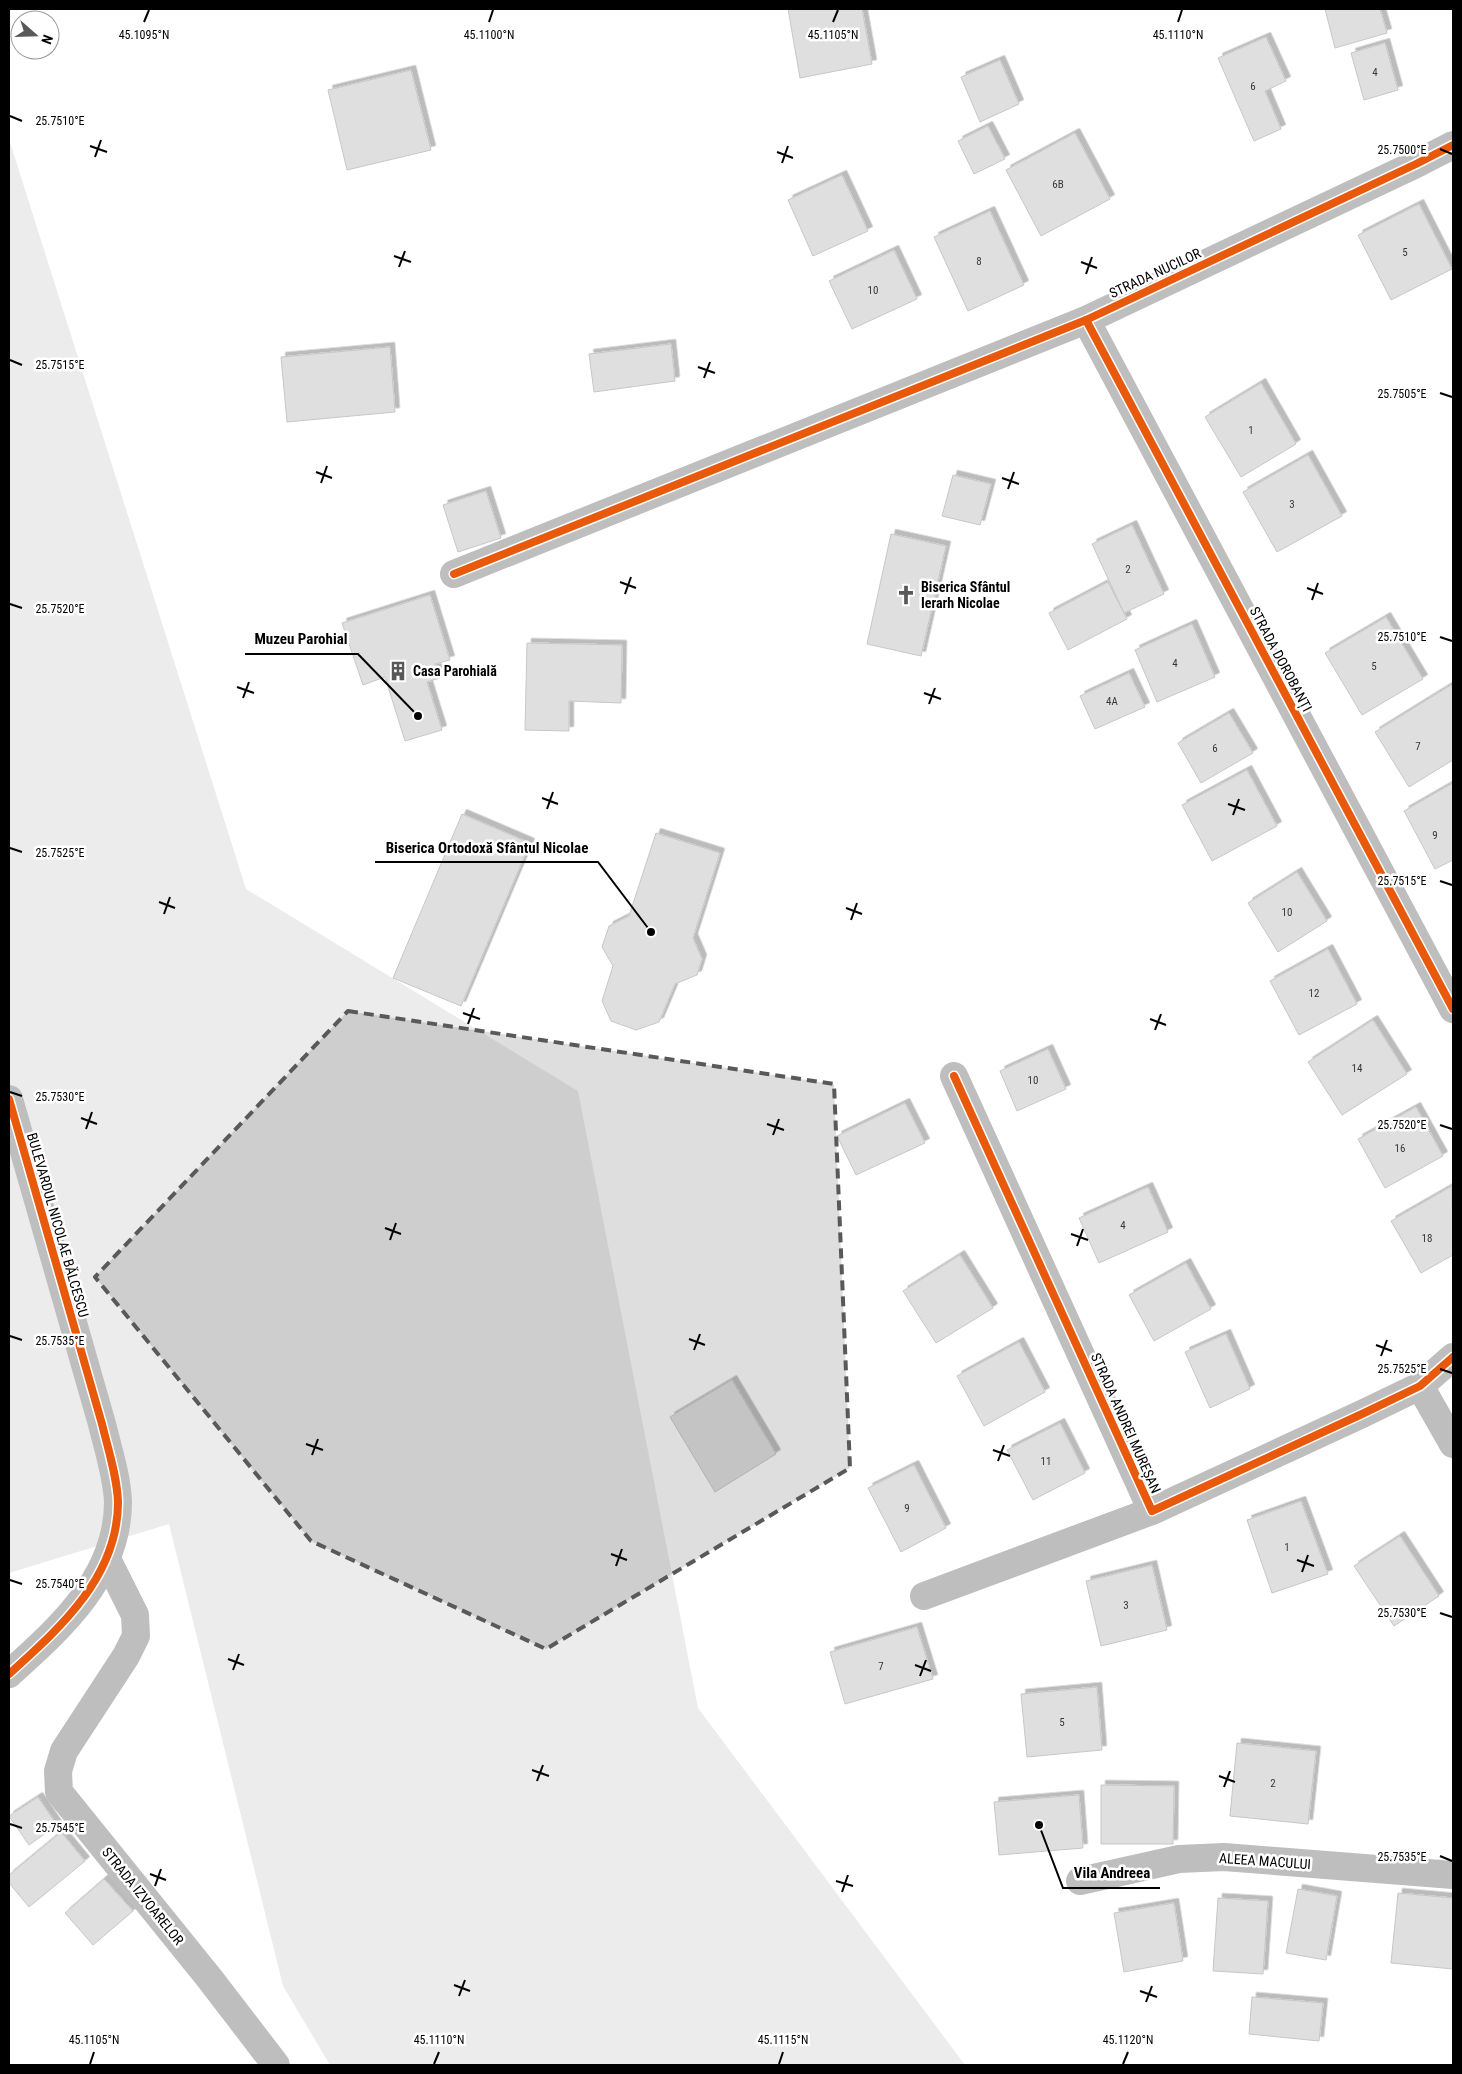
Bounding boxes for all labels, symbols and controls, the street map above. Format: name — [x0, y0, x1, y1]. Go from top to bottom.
north arrow — [10, 10, 60, 60]
text: 45.1095°N — [119, 28, 169, 42]
text: 45.1100°N — [464, 28, 514, 42]
text: 45.1105°N — [808, 28, 858, 42]
text: 45.1110°N — [1153, 28, 1203, 42]
text: N — [38, 33, 56, 46]
house number: 4 — [1372, 66, 1378, 79]
house number: 6 — [1250, 80, 1256, 93]
text: 25.7510°E — [35, 114, 85, 128]
text: 25.7500°E — [1377, 143, 1427, 157]
house number: 6B — [1052, 178, 1064, 191]
street label: STRADA NUCILOR — [1107, 245, 1204, 301]
house number: 5 — [1402, 246, 1408, 259]
house number: 8 — [976, 255, 982, 268]
house number: 10 — [868, 284, 878, 297]
text: 25.7515°E — [35, 358, 85, 372]
text: 25.7505°E — [1377, 387, 1427, 401]
house number: 1 — [1248, 424, 1254, 437]
house number: 3 — [1289, 498, 1295, 511]
house number: 2 — [1125, 563, 1131, 576]
place label: Biserica Sfântul Ierarh Nicolae — [921, 579, 1010, 611]
church icon: Biserica Sfântul Ierarh Nicolae — [895, 584, 917, 606]
text: 25.7520°E — [35, 602, 85, 616]
street label: STRADA DOROBANȚI — [1246, 604, 1315, 715]
callout: Muzeu Parohial — [245, 624, 358, 654]
text: Muzeu Parohial — [254, 630, 348, 648]
text: 25.7510°E — [1377, 630, 1427, 644]
house number: 4 — [1172, 657, 1178, 670]
building icon: Casa Parohială — [387, 660, 409, 682]
house number: 5 — [1371, 660, 1377, 673]
place label: Casa Parohială — [413, 663, 497, 679]
house number: 4A — [1106, 695, 1119, 708]
house number: 7 — [1415, 740, 1421, 753]
house number: 6 — [1212, 742, 1218, 755]
house number: 9 — [1432, 829, 1438, 842]
callout: Biserica Ortodoxă Sfântul Nicolae — [375, 832, 598, 862]
text: Biserica Ortodoxă Sfântul Nicolae — [386, 839, 588, 857]
text: 25.7525°E — [35, 846, 85, 860]
text: 25.7515°E — [1377, 874, 1427, 888]
house number: 10 — [1282, 906, 1292, 919]
house number: 12 — [1309, 987, 1319, 1000]
house number: 14 — [1352, 1062, 1363, 1075]
house number: 10 — [1028, 1074, 1038, 1087]
text: 25.7530°E — [35, 1090, 85, 1104]
text: 25.7520°E — [1377, 1118, 1427, 1132]
street label: BULEVARDUL NICOLAE BĂLCESCU — [24, 1131, 92, 1319]
house number: 16 — [1395, 1142, 1405, 1155]
house number: 4 — [1120, 1219, 1126, 1232]
house number: 18 — [1422, 1232, 1432, 1245]
text: 25.7535°E — [35, 1334, 85, 1348]
street label: STRADA ANDREI MUREȘAN — [1087, 1350, 1164, 1496]
text: 25.7525°E — [1377, 1362, 1427, 1376]
house number: 11 — [1041, 1455, 1051, 1468]
house number: 9 — [904, 1502, 910, 1515]
house number: 1 — [1284, 1541, 1290, 1554]
text: 25.7540°E — [35, 1577, 85, 1591]
house number: 3 — [1123, 1599, 1129, 1612]
text: 25.7530°E — [1377, 1606, 1427, 1620]
house number: 7 — [878, 1660, 884, 1673]
house number: 5 — [1059, 1716, 1065, 1729]
house number: 2 — [1270, 1777, 1276, 1790]
text: 25.7545°E — [35, 1821, 85, 1835]
street label: STRADA IZVOARELOR — [99, 1844, 188, 1948]
street label: ALEEA MACULUI — [1219, 1850, 1311, 1872]
text: 25.7535°E — [1377, 1850, 1427, 1864]
callout: Vila Andreea — [1063, 1858, 1160, 1888]
text: Vila Andreea — [1074, 1864, 1150, 1882]
text: 45.1105°N — [69, 2033, 119, 2047]
text: 45.1110°N — [414, 2033, 464, 2047]
text: 45.1115°N — [758, 2033, 808, 2047]
text: 45.1120°N — [1103, 2033, 1153, 2047]

